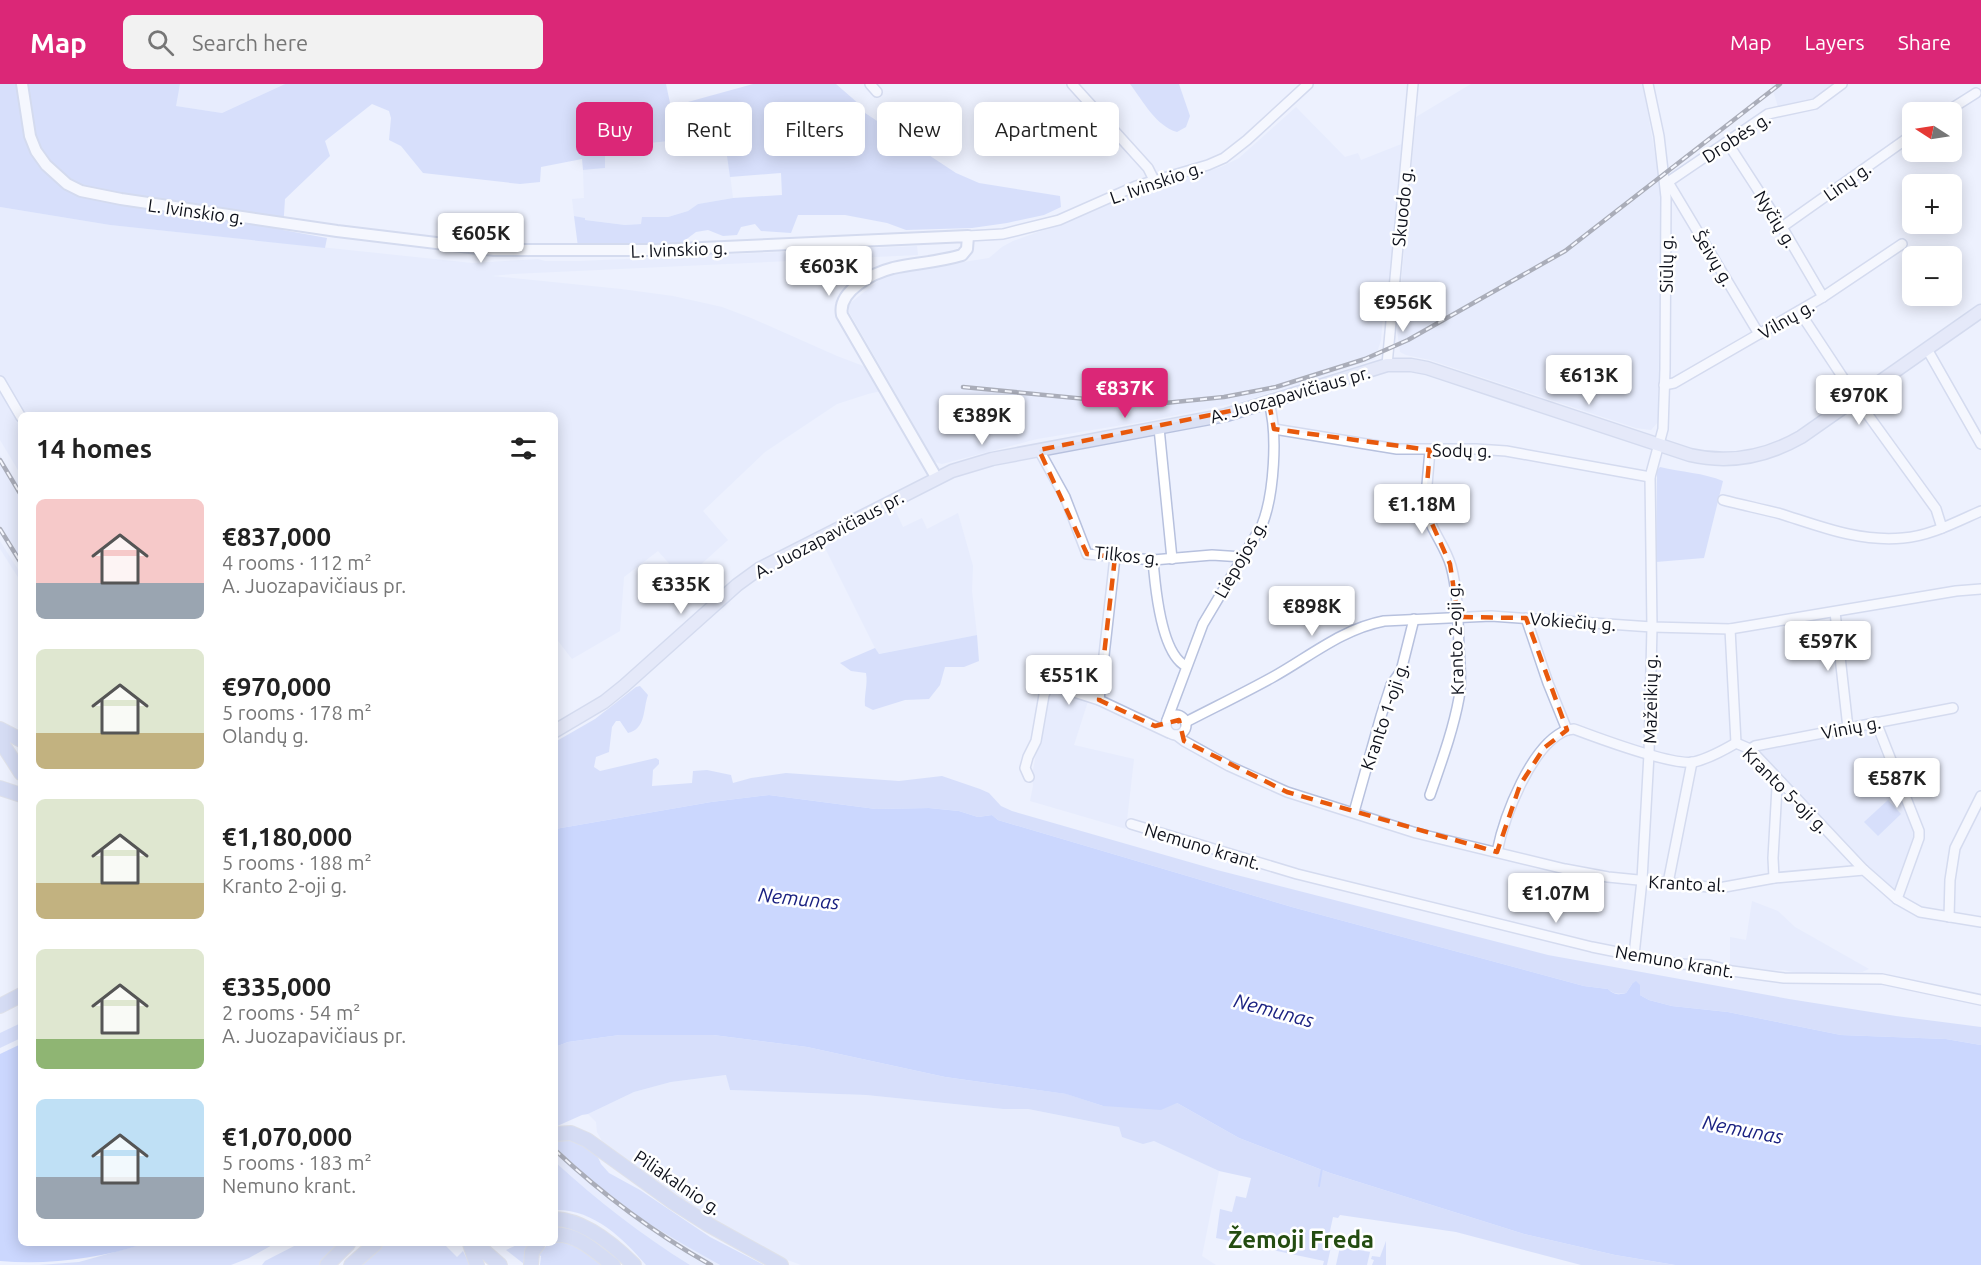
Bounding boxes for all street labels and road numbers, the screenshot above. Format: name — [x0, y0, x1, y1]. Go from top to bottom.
street label: Drobės g. — [1698, 108, 1774, 166]
street label: L. Ivinskio g. — [1107, 157, 1205, 207]
street label: Linų g. — [1820, 158, 1874, 204]
street label: Skuodo g. — [1388, 167, 1416, 247]
street label: Nyčių g. — [1751, 187, 1801, 251]
street label: L. Ivinskio g. — [147, 194, 245, 228]
street label: Šeivų g. — [1690, 226, 1739, 290]
street label: Siūlų g. — [1655, 235, 1677, 293]
street label: L. Ivinskio g. — [630, 237, 728, 261]
street label: Vilnų g. — [1755, 295, 1817, 343]
street label: A. Juozapavičiaus pr. — [1208, 362, 1372, 426]
street label: Sodų g. — [1432, 439, 1492, 461]
street label: A. Juozapavičiaus pr. — [751, 486, 907, 582]
street label: Liepojos g. — [1210, 517, 1270, 601]
street label: Tilkos g. — [1093, 542, 1161, 568]
street label: Kranto 2-oji g. — [1443, 582, 1467, 696]
street label: Vokiečių g. — [1529, 608, 1617, 634]
street label: Mažeikių g. — [1639, 654, 1661, 744]
street label: Kranto 1-oji g. — [1356, 660, 1412, 772]
street label: Vinių g. — [1820, 711, 1882, 743]
street label: Kranto 5-oji g. — [1739, 743, 1833, 837]
street label: Nemuno krant. — [1142, 819, 1264, 873]
street label: Kranto al. — [1648, 871, 1726, 895]
street label: Nemuno krant. — [1614, 941, 1736, 981]
street label: Piliakalnio g. — [631, 1146, 725, 1218]

